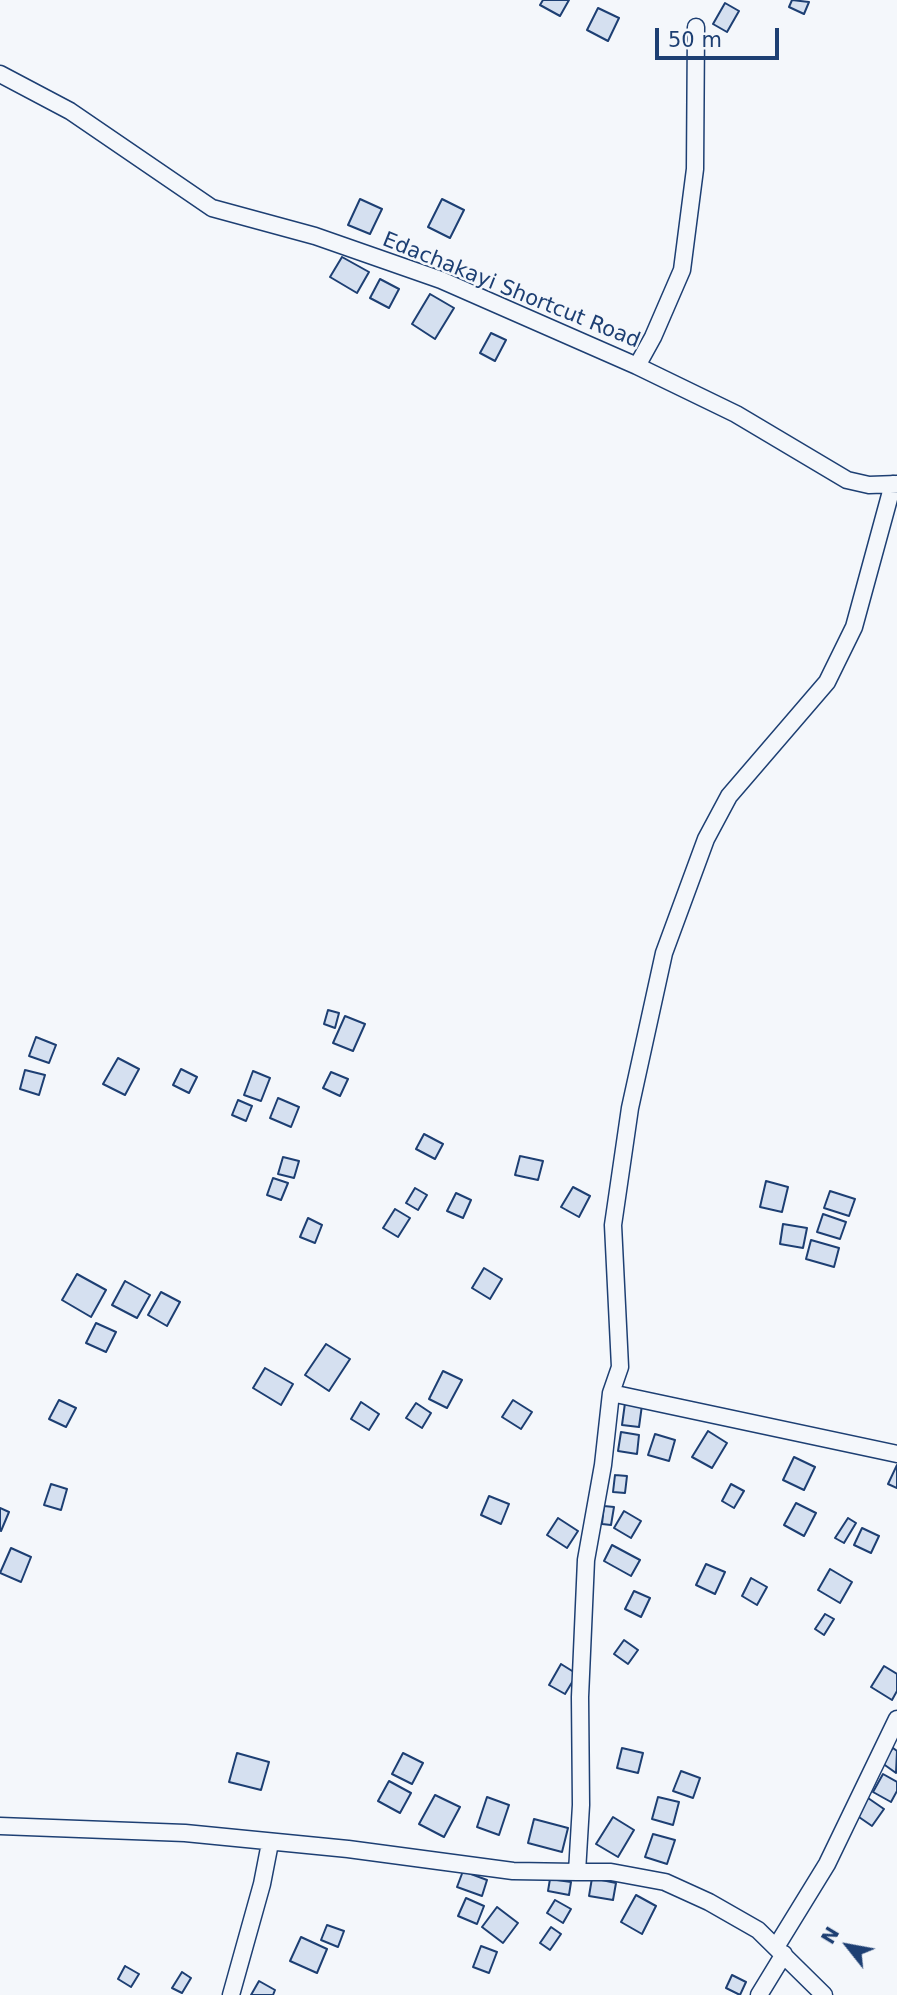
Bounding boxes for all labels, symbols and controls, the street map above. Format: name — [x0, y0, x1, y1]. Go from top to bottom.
scale bar — [659, 14, 783, 58]
text: 50 m — [668, 28, 722, 52]
street label: Edachakayi Shortcut Road — [379, 228, 643, 354]
north arrow — [813, 1911, 883, 1981]
text: N — [816, 1923, 844, 1948]

